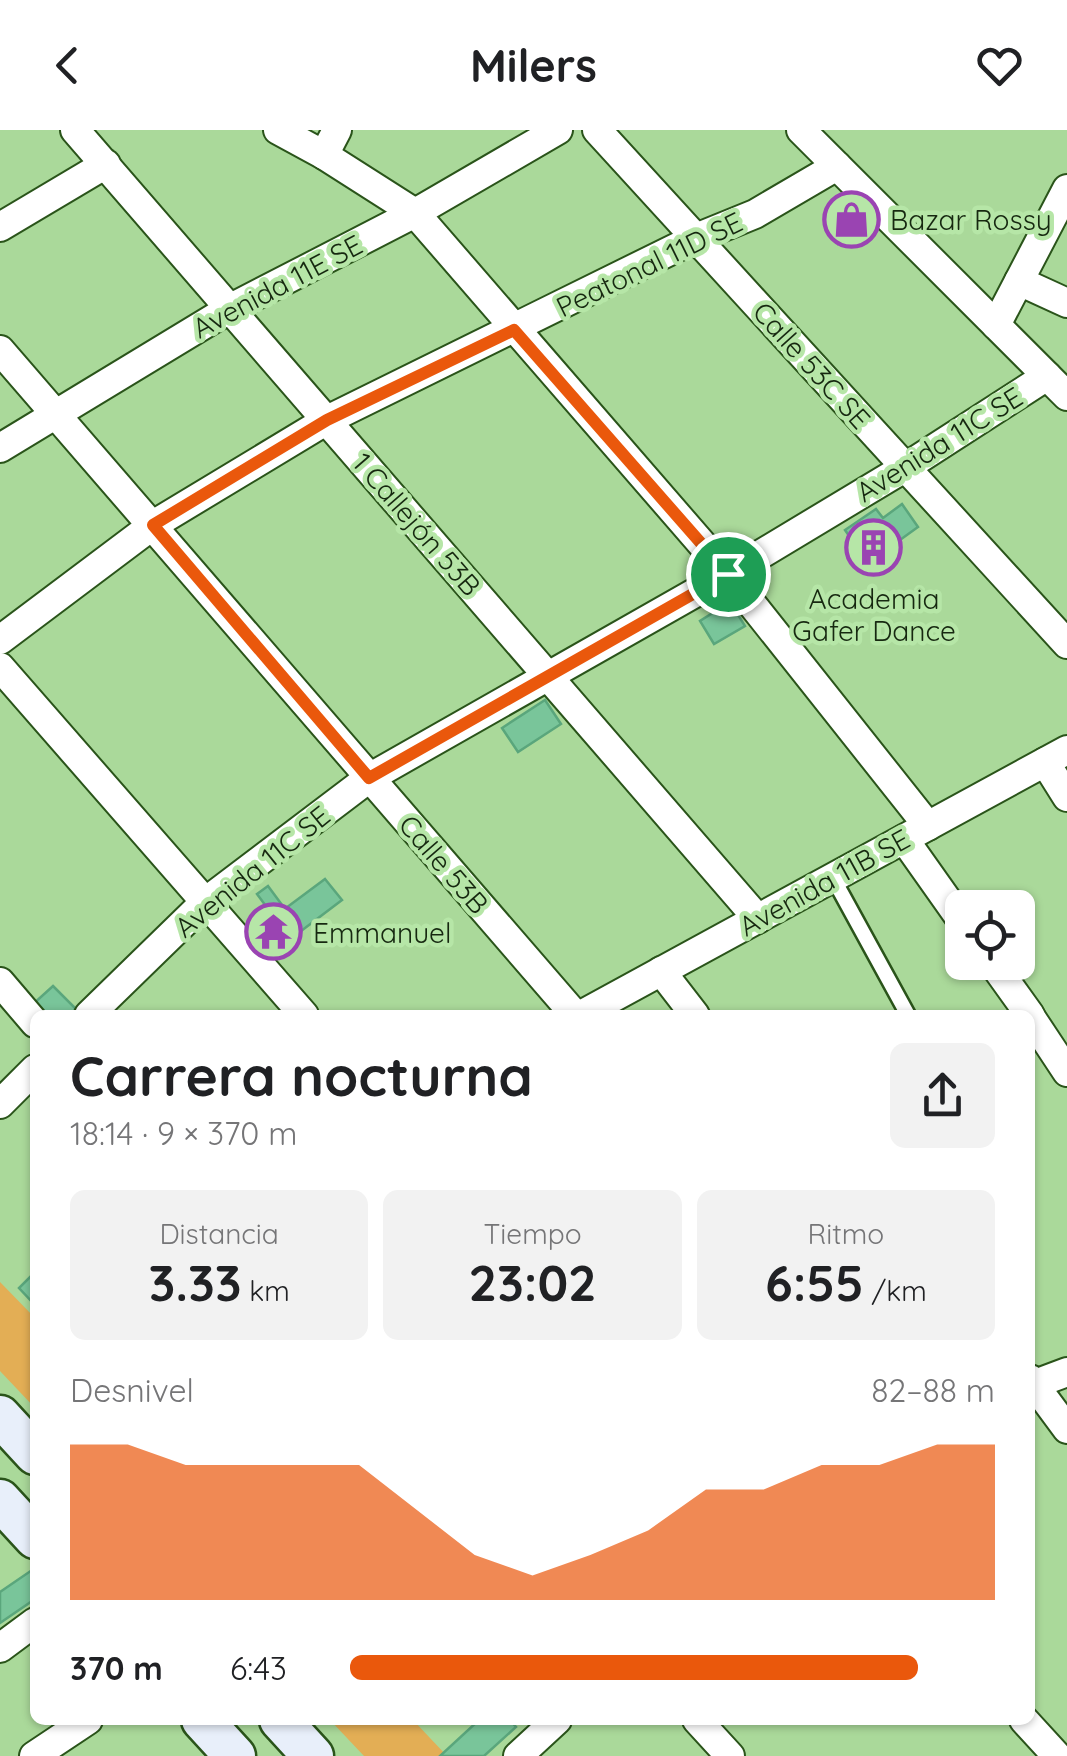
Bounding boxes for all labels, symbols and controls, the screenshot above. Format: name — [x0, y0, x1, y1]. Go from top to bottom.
text: Milers — [470, 37, 597, 93]
icon: back — [40, 38, 95, 93]
icon: heart — [972, 38, 1027, 93]
shop icon: Bazar Rossy — [821, 189, 881, 249]
place label: Bazar Rossy — [890, 202, 1052, 237]
street label: Peatonal 11D SE — [550, 204, 748, 324]
street label: Avenida 11E SE — [186, 227, 368, 345]
street label: Calle 53C SE — [746, 294, 878, 436]
street label: Avenida 11C SE — [849, 379, 1029, 509]
street label: 1 Callejón 53B — [345, 445, 489, 603]
building icon: Academia Gafer Dance — [844, 517, 904, 577]
pin — [686, 532, 771, 617]
icon: arrive — [701, 547, 756, 602]
place label: Academia Gafer Dance — [792, 581, 956, 648]
street label: Avenida 11C SE — [167, 798, 337, 944]
street label: Calle 53B — [392, 807, 496, 921]
street label: Avenida 11B SE — [733, 821, 915, 943]
map controls — [945, 890, 1035, 980]
button: locate — [945, 890, 1035, 980]
temple icon: Emmanuel — [244, 902, 304, 962]
place label: Emmanuel — [313, 915, 451, 950]
text: Carrera nocturna — [70, 1041, 533, 1110]
button: share — [890, 1043, 995, 1148]
text: 18:14 · 9 × 370 m — [70, 1113, 297, 1153]
text: Distancia — [159, 1216, 279, 1251]
text: Tiempo — [483, 1216, 582, 1251]
text: Ritmo — [807, 1216, 884, 1251]
text: 3.33 — [149, 1251, 242, 1314]
text: 23:02 — [468, 1251, 597, 1314]
text: 6:55 — [765, 1251, 864, 1314]
text: km — [242, 1273, 290, 1308]
text: /km — [864, 1273, 927, 1308]
text: Desnivel — [70, 1370, 194, 1410]
text: 82–88 m — [871, 1370, 995, 1410]
text: 370 m — [70, 1648, 163, 1688]
text: 6:43 — [230, 1648, 287, 1688]

